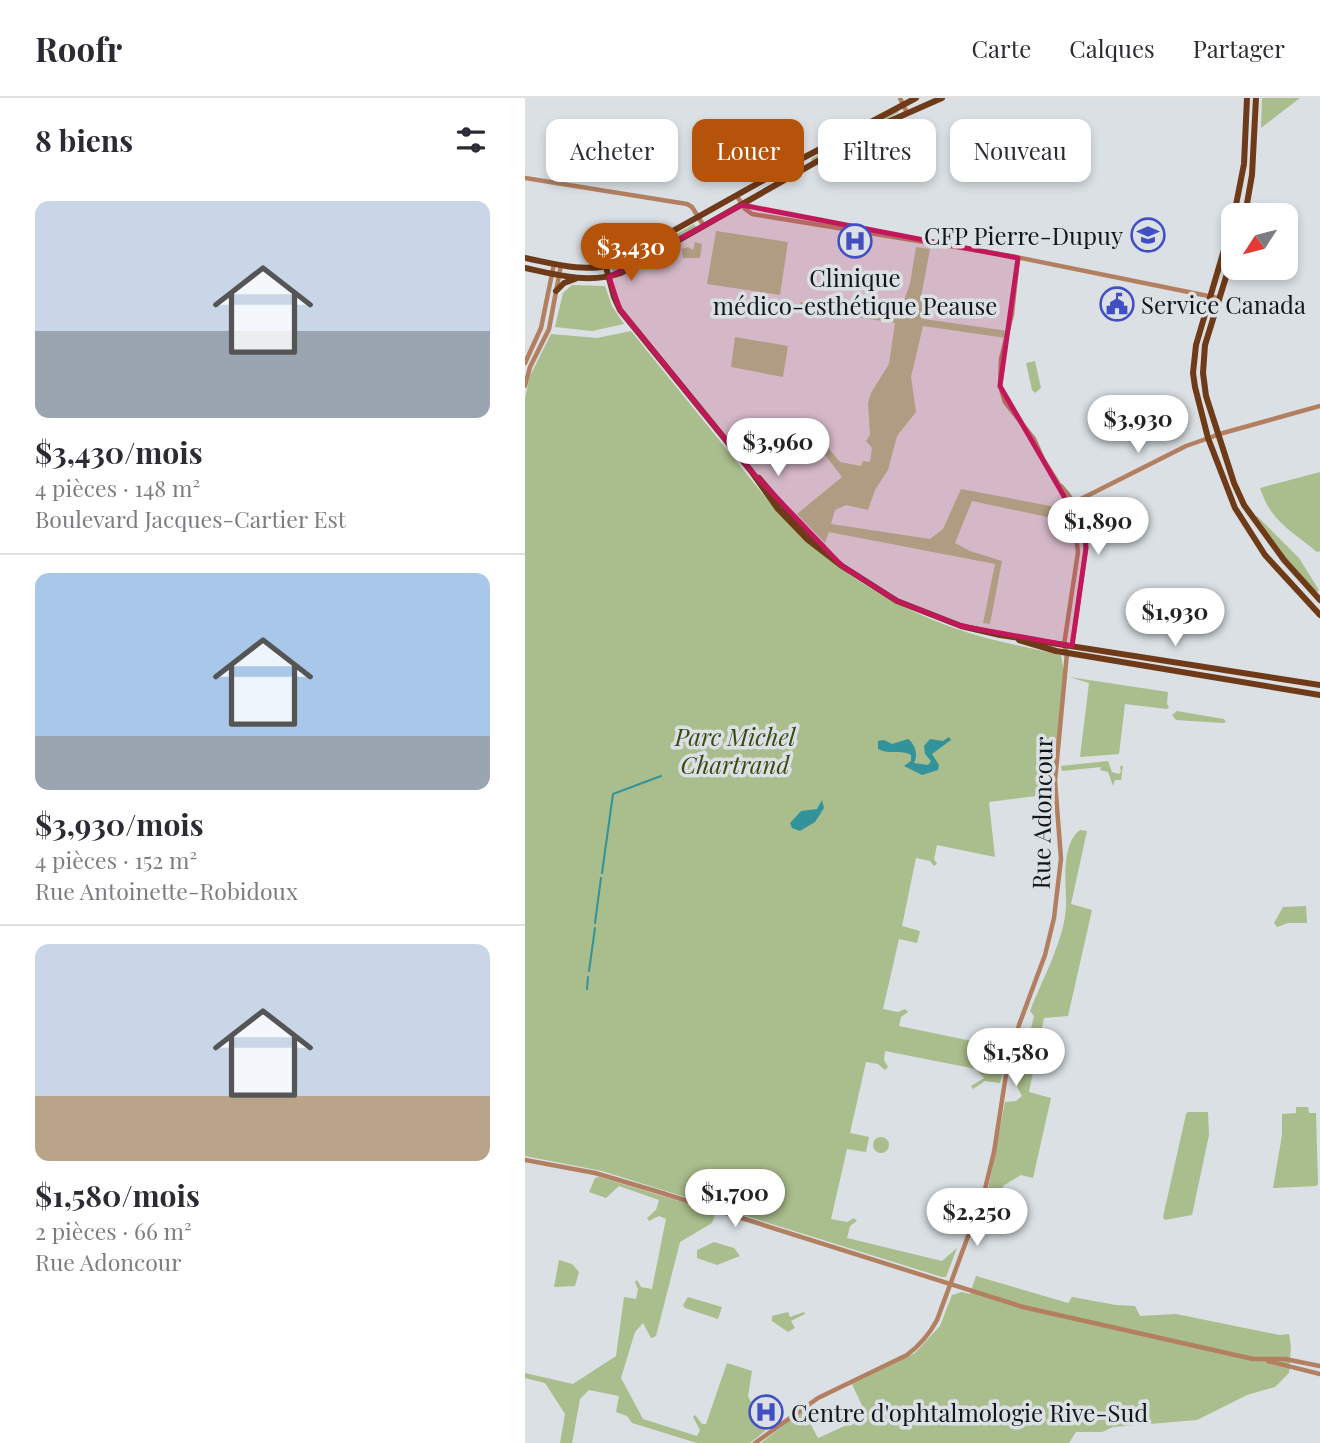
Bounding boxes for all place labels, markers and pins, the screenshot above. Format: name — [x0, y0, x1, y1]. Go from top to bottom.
school or university icon: CFP Pierre-Dupuy — [1129, 216, 1167, 254]
place label: CFP Pierre-Dupuy — [924, 219, 1123, 251]
hospital icon: Clinique médico-esthétique Peause — [836, 222, 874, 260]
pin: $3,430 — [574, 223, 688, 283]
place label: Clinique médico-esthétique Peause — [713, 261, 997, 321]
public building icon: Service Canada — [1098, 285, 1136, 323]
place label: Service Canada — [1141, 288, 1306, 320]
pin: $3,930 — [1081, 396, 1195, 455]
pin: $3,960 — [721, 418, 835, 478]
pin: $1,890 — [1041, 498, 1155, 557]
pin: $1,930 — [1118, 588, 1232, 648]
pin: $1,580 — [959, 1028, 1073, 1088]
pin: $1,700 — [678, 1170, 792, 1229]
pin: $2,250 — [920, 1188, 1034, 1248]
hospital icon: Centre d'ophtalmologie Rive-Sud — [747, 1393, 785, 1431]
place label: Centre d'ophtalmologie Rive-Sud — [791, 1396, 1148, 1428]

